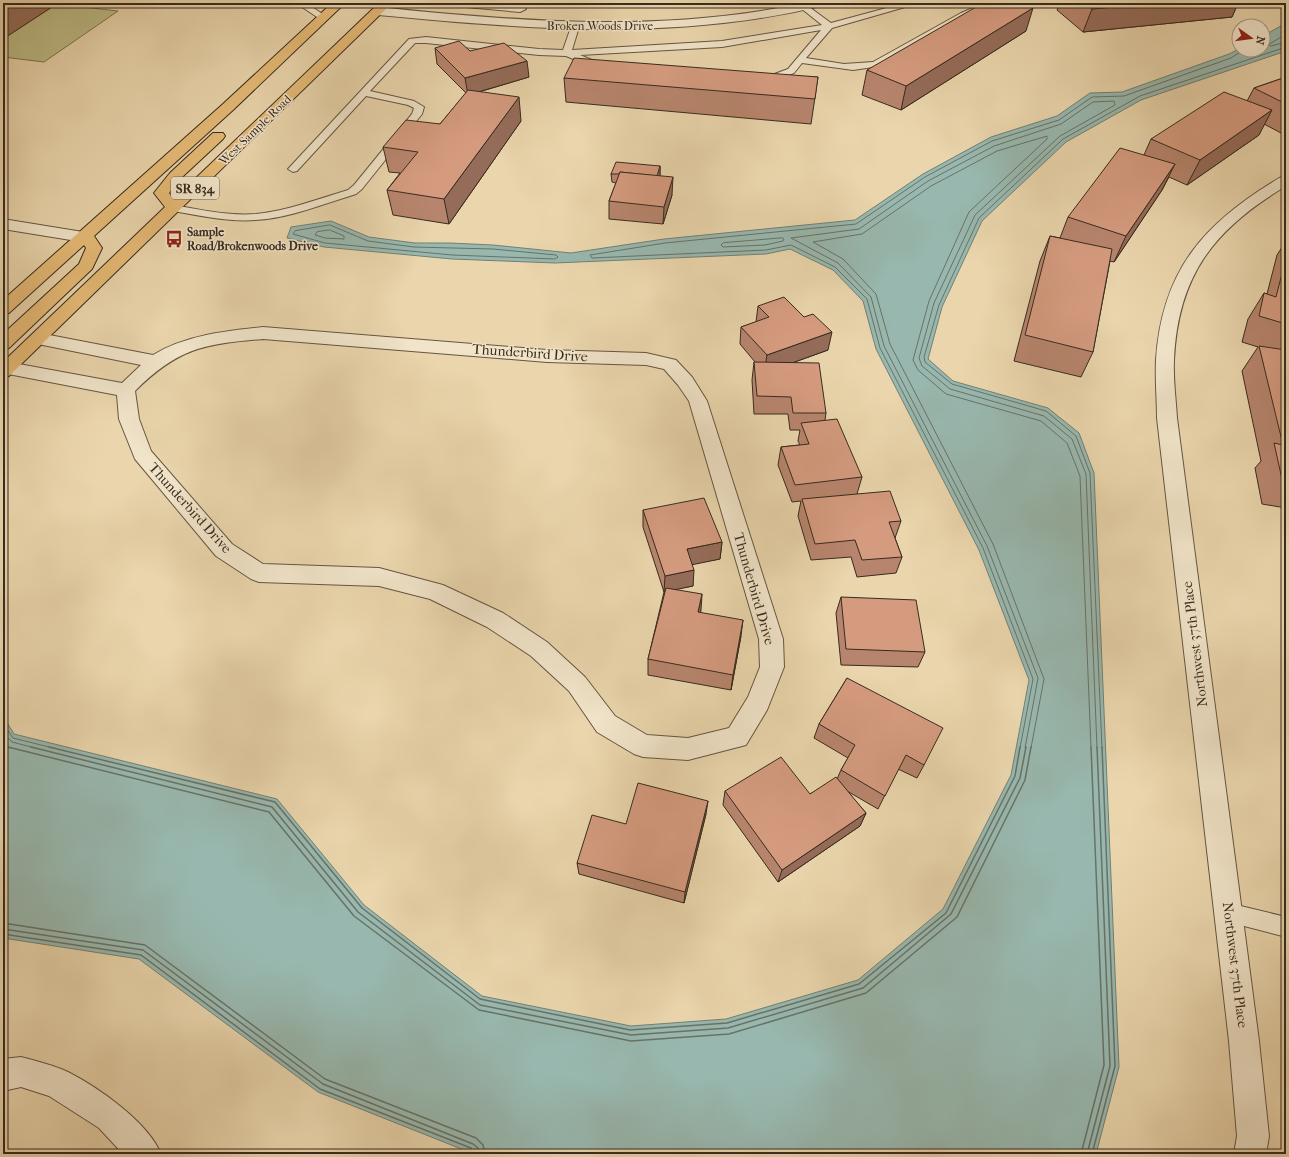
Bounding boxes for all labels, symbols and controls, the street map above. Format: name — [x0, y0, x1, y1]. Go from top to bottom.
north arrow — [1231, 18, 1271, 58]
street label: Broken Woods Drive — [547, 19, 653, 33]
text: N — [1253, 35, 1268, 47]
street label: West Sample Road — [215, 92, 294, 169]
road number: SR 834 — [171, 177, 219, 199]
place label: Sample Road/Brokenwoods Drive — [187, 225, 318, 253]
bus stop icon: Sample Road/Brokenwoods Drive — [164, 229, 184, 249]
street label: Thunderbird Drive — [472, 340, 588, 366]
street label: Thunderbird Drive — [145, 459, 235, 557]
street label: Thunderbird Drive — [730, 531, 778, 647]
street label: Northwest 37th Place — [1179, 580, 1211, 708]
street label: Northwest 37th Place — [1219, 901, 1251, 1029]

